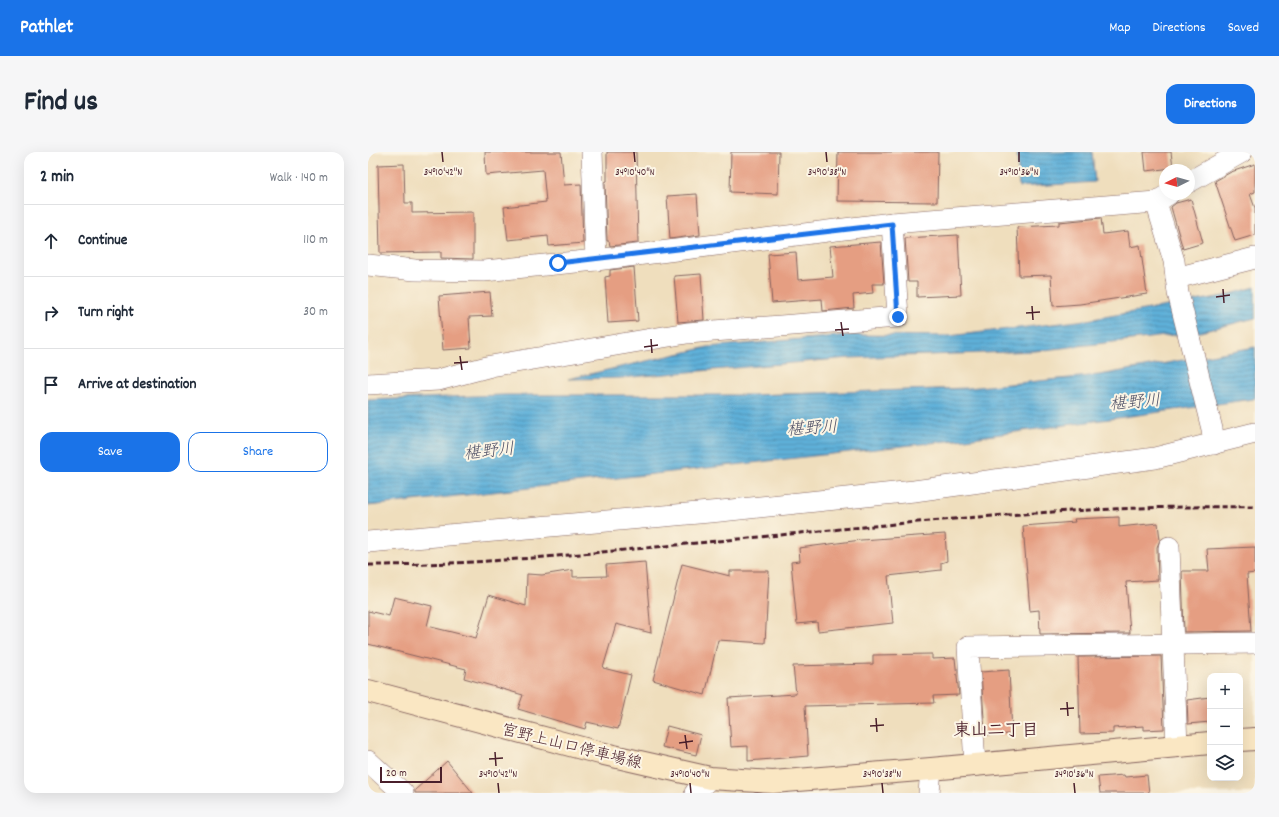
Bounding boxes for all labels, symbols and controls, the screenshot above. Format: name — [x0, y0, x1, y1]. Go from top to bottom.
text: Pathlet — [20, 15, 73, 42]
text: Map — [1109, 18, 1131, 38]
text: Directions — [1153, 18, 1206, 38]
text: Saved — [1228, 18, 1259, 38]
text: Find us — [24, 84, 98, 124]
button: Directions — [1166, 84, 1255, 124]
north arrow — [1159, 164, 1195, 200]
text: 2 min — [40, 166, 74, 190]
text: 34°10'42"N — [424, 166, 462, 180]
text: 34°10'40"N — [615, 166, 655, 180]
text: 34°10'38"N — [808, 166, 846, 180]
text: 34°10'36"N — [999, 166, 1039, 180]
text: Walk · 140 m — [270, 169, 328, 188]
icon: ahead — [40, 230, 62, 252]
text: Continue — [78, 230, 127, 252]
text: 110 m — [303, 231, 328, 250]
route start — [549, 254, 567, 272]
icon: right — [40, 302, 62, 324]
text: Turn right — [78, 302, 134, 324]
text: 30 m — [303, 303, 328, 322]
route end — [889, 308, 907, 326]
icon: arrive — [40, 374, 62, 396]
text: Arrive at destination — [78, 374, 196, 396]
water label: 椹野川 — [1109, 390, 1162, 418]
water label: 椹野川 — [786, 416, 838, 444]
button: Save — [40, 432, 180, 472]
button: Share — [188, 432, 328, 472]
water label: 椹野川 — [463, 438, 516, 468]
map controls — [1207, 673, 1243, 781]
button: + — [1207, 673, 1243, 709]
button: − — [1207, 709, 1243, 745]
street label: 宮野上山口停車場線 — [499, 719, 644, 776]
district label: 東山二丁目 — [954, 720, 1039, 744]
button: layers — [1207, 745, 1243, 781]
scale bar — [380, 765, 442, 784]
text: 20 m — [386, 766, 407, 782]
text: 34°10'42"N — [479, 768, 517, 782]
text: 34°10'40"N — [670, 768, 710, 782]
text: 34°10'38"N — [863, 768, 901, 782]
text: 34°10'36"N — [1054, 768, 1094, 782]

